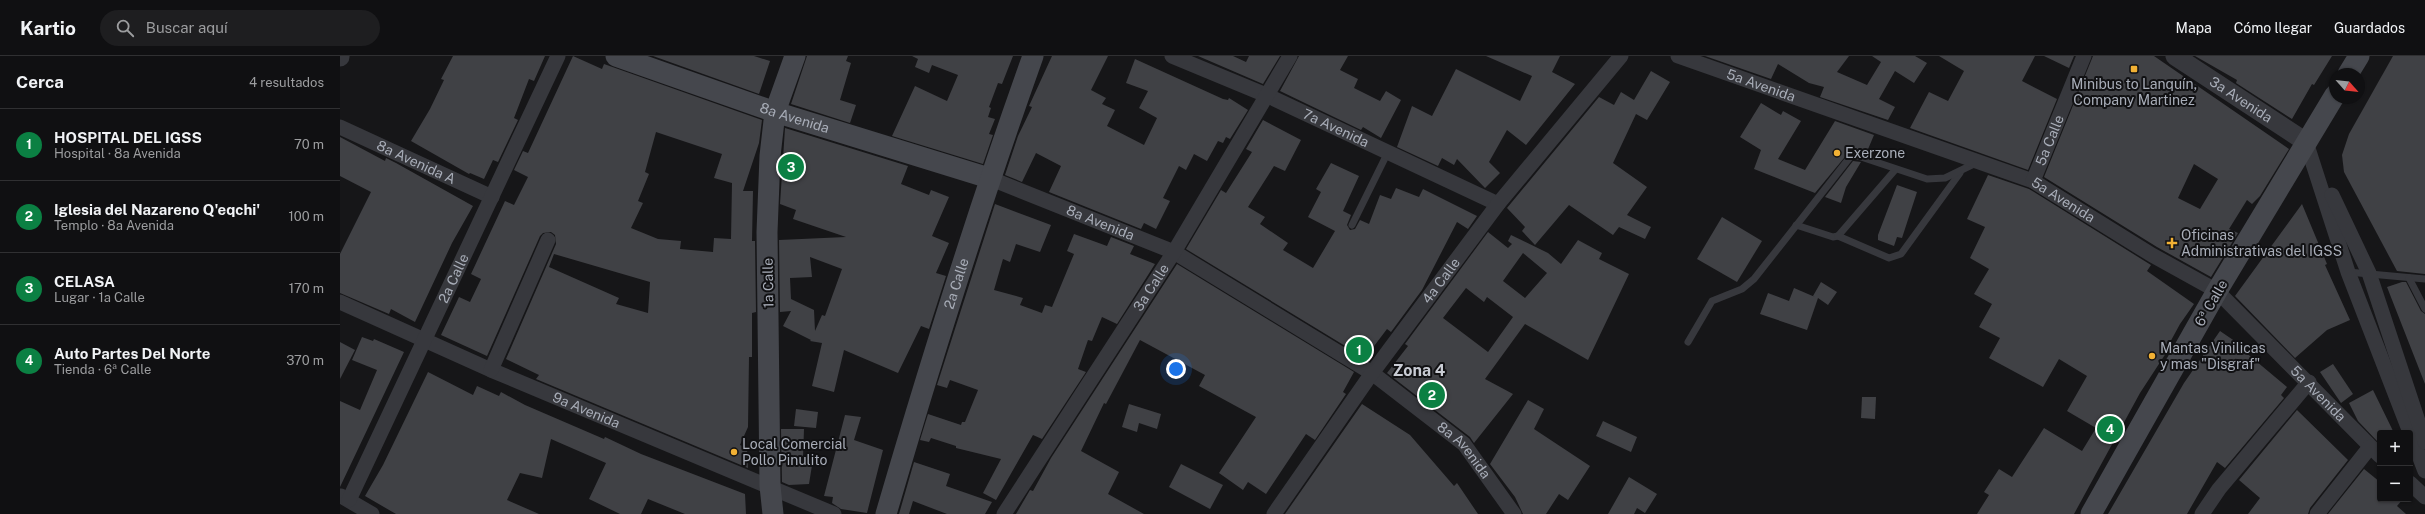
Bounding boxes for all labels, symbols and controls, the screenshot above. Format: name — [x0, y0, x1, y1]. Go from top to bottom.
search box — [100, 10, 380, 46]
text: Kartio — [20, 17, 76, 39]
icon: search — [114, 17, 136, 39]
text: Buscar aquí — [146, 19, 228, 36]
text: Mapa — [2176, 20, 2212, 36]
text: Cómo llegar — [2234, 20, 2312, 36]
text: Guardados — [2334, 20, 2405, 36]
marker: Minibus to Lanquín, Company Martinez — [2129, 64, 2139, 74]
street label: 5a Avenida — [1725, 66, 1798, 105]
north arrow — [2329, 68, 2365, 104]
text: Cerca — [16, 72, 64, 92]
street label: 3a Avenida — [2207, 73, 2275, 126]
text: 4 resultados — [249, 75, 324, 90]
place label: Minibus to Lanquín, Company Martinez — [2071, 76, 2197, 108]
street label: 8a Avenida — [758, 99, 831, 136]
street label: 7a Avenida — [1300, 105, 1372, 150]
street label: 5a Calle — [2032, 113, 2067, 168]
text: HOSPITAL DEL IGSS — [54, 129, 202, 146]
text: 1 — [26, 137, 32, 152]
text: 70 m — [294, 137, 324, 152]
street label: 8a Avenida A — [374, 137, 458, 187]
place label: Exerzone — [1845, 145, 1905, 161]
text: Hospital · 8a Avenida — [54, 146, 181, 161]
marker: Exerzone — [1832, 148, 1842, 158]
pin: 3 — [778, 152, 804, 182]
street label: 5a Avenida — [2029, 174, 2098, 226]
text: Iglesia del Nazareno Q'eqchi' — [54, 201, 260, 218]
street label: 8a Avenida — [1064, 202, 1137, 243]
text: 2 — [25, 209, 33, 224]
text: 100 m — [288, 209, 324, 224]
text: Templo · 8a Avenida — [54, 218, 174, 233]
place label: Oficinas Administrativas del IGSS — [2181, 227, 2342, 259]
marker: Oficinas Administrativas del IGSS — [2166, 237, 2178, 249]
street label: 2a Calle — [435, 251, 472, 306]
street label: 4a Calle — [1419, 254, 1463, 307]
street label: 2a Calle — [941, 256, 972, 311]
street label: 1a Calle — [760, 258, 776, 308]
street label: 3a Calle — [1130, 261, 1172, 314]
text: CELASA — [54, 273, 115, 290]
street label: 6ª Calle — [2191, 277, 2231, 329]
text: 3 — [25, 281, 33, 296]
text: 170 m — [289, 281, 324, 296]
text: Lugar · 1a Calle — [54, 290, 145, 305]
pin: 1 — [1346, 335, 1372, 365]
place label: Mantas Vinilicas y mas "Disgraf" — [2160, 340, 2266, 372]
text: Auto Partes Del Norte — [54, 345, 210, 362]
marker: Mantas Vinilicas y mas "Disgraf" — [2147, 351, 2157, 361]
text: 4 — [25, 353, 33, 368]
text: 370 m — [286, 353, 324, 368]
your location — [1166, 359, 1186, 379]
district label: Zona 4 — [1393, 361, 1446, 380]
text: Tienda · 6ª Calle — [54, 362, 151, 377]
street label: 5a Avenida — [2287, 362, 2349, 425]
pin: 2 — [1419, 380, 1445, 410]
street label: 9a Avenida — [550, 389, 622, 431]
pin: 4 — [2097, 414, 2123, 444]
street label: 8a Avenida — [1434, 418, 1494, 482]
map controls — [2377, 430, 2413, 502]
button: + — [2377, 430, 2413, 466]
place label: Local Comercial Pollo Pinulito — [742, 436, 847, 468]
marker: Local Comercial Pollo Pinulito — [729, 447, 739, 457]
button: − — [2377, 466, 2413, 502]

